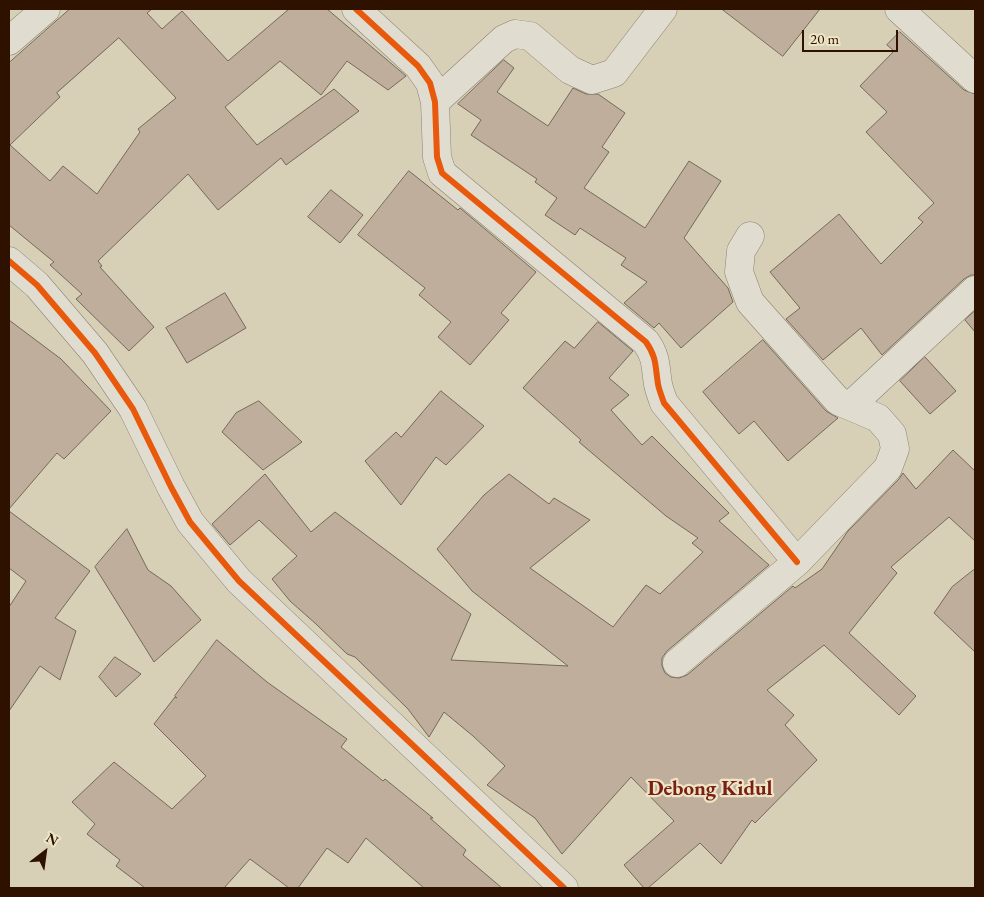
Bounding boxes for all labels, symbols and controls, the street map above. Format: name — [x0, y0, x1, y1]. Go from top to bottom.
scale bar — [804, 20, 900, 52]
text: 20 m — [810, 29, 839, 48]
district label: Debong Kidul — [647, 776, 773, 802]
north arrow — [20, 827, 70, 877]
text: N — [43, 828, 62, 850]

